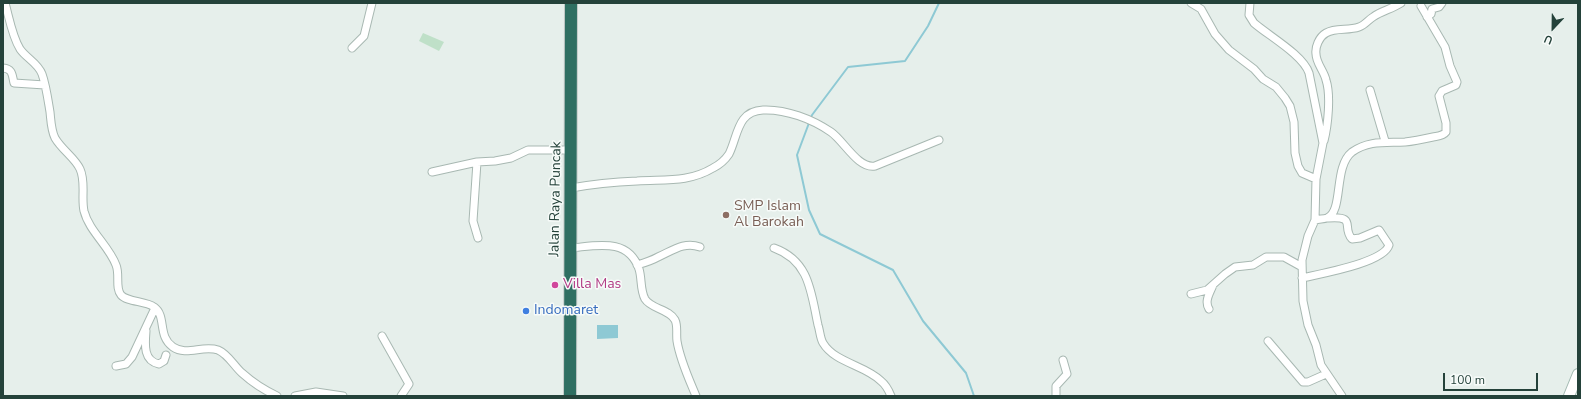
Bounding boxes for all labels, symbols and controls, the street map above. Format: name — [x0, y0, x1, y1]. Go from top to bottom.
north arrow — [1533, 8, 1573, 48]
text: U — [1542, 31, 1555, 48]
street label: Jalan Raya Puncak — [547, 141, 565, 257]
place label: SMP Islam Al Barokah — [734, 199, 804, 232]
marker: SMP Islam Al Barokah — [721, 210, 731, 220]
place label: Villa Mas — [563, 277, 621, 293]
marker: Villa Mas — [550, 280, 560, 290]
place label: Indomaret — [534, 303, 598, 319]
marker: Indomaret — [521, 306, 531, 316]
scale bar — [1445, 365, 1540, 391]
text: 100 m — [1450, 372, 1485, 388]

